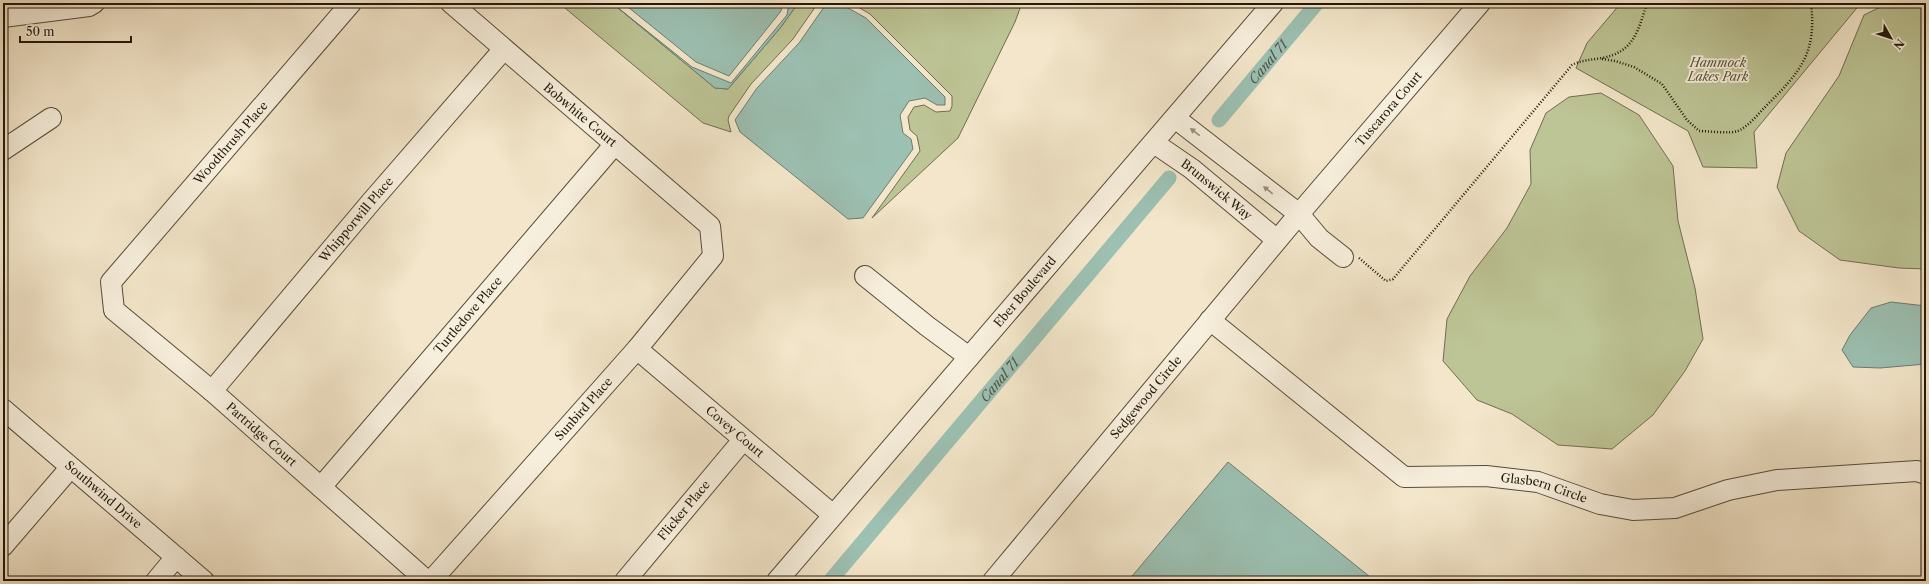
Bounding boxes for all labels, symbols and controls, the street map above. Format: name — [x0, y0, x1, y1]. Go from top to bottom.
scale bar — [20, 18, 131, 44]
north arrow — [1871, 18, 1911, 58]
text: 50 m — [26, 24, 55, 39]
water label: Canal 71 — [1245, 36, 1292, 87]
text: N — [1890, 36, 1907, 53]
park label: Hammock Lakes Park — [1687, 55, 1749, 84]
street label: Tuscarora Court — [1352, 68, 1425, 149]
street label: Bobwhite Court — [541, 80, 621, 150]
street label: Woodthrush Place — [190, 98, 271, 188]
one-way arrow — [1190, 129, 1200, 137]
street label: Brunswick Way — [1178, 156, 1256, 223]
street label: Whipporwill Place — [315, 174, 396, 266]
one-way arrow — [1263, 186, 1274, 194]
street label: Eber Boulevard — [990, 253, 1060, 330]
street label: Turtledove Place — [430, 273, 505, 357]
street label: Sedgewood Circle — [1107, 352, 1185, 442]
water label: Canal 71 — [976, 354, 1023, 405]
street label: Sunbird Place — [551, 374, 615, 443]
street label: Partridge Court — [223, 399, 300, 470]
street label: Covey Court — [703, 402, 768, 461]
street label: Southwind Drive — [62, 457, 145, 532]
street label: Glasbern Circle — [1500, 470, 1590, 506]
street label: Flicker Place — [654, 477, 713, 543]

